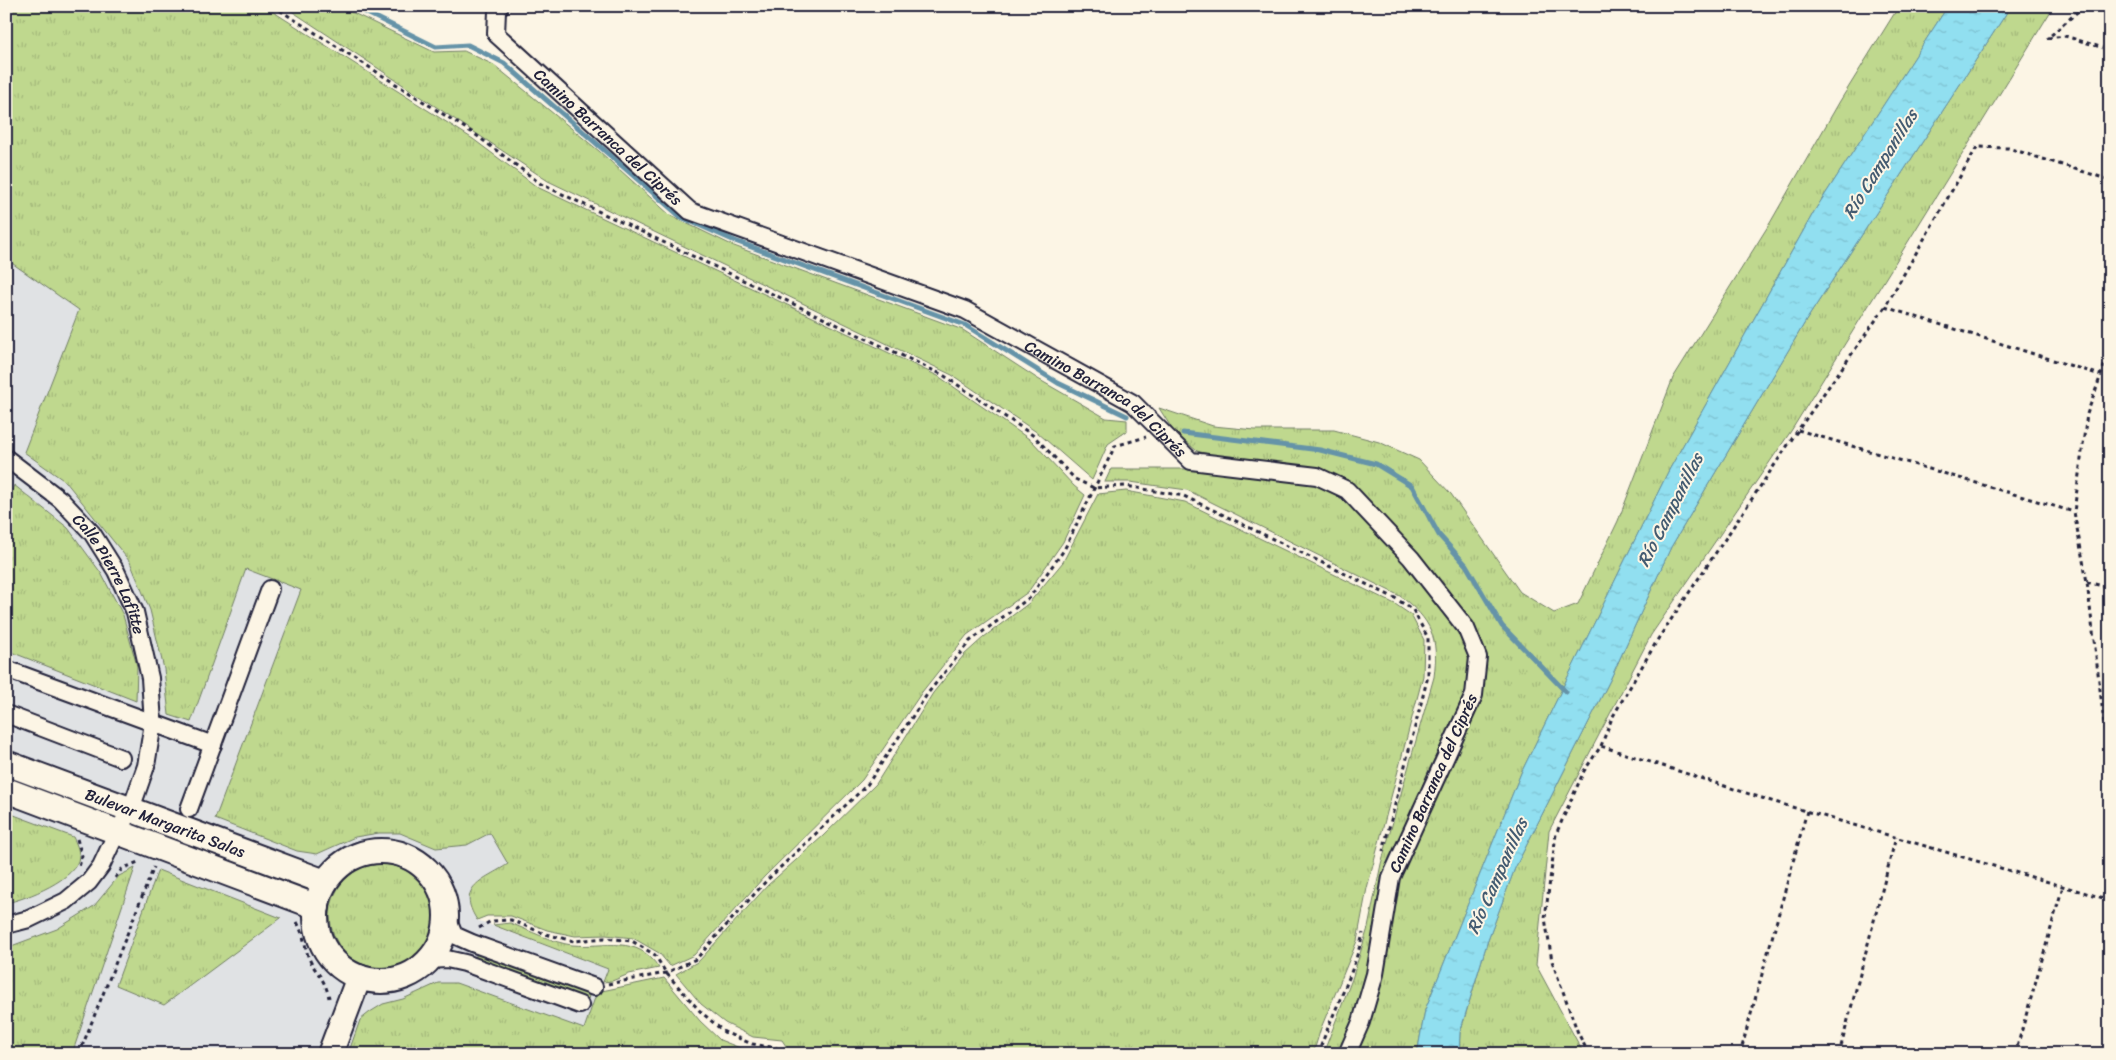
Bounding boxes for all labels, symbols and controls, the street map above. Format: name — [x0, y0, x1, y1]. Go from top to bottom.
street label: Camino Barranca del Ciprés — [527, 60, 690, 213]
water label: Río Campanillas — [1834, 101, 1928, 225]
street label: Camino Barranca del Ciprés — [1019, 331, 1195, 465]
water label: Río Campanillas — [1628, 445, 1714, 572]
street label: Calle Pierre Lafitte — [65, 506, 154, 637]
street label: Camino Barranca del Ciprés — [1380, 688, 1486, 877]
street label: Bulevar Margarita Salas — [81, 779, 250, 866]
water label: Río Campanillas — [1457, 811, 1538, 939]

